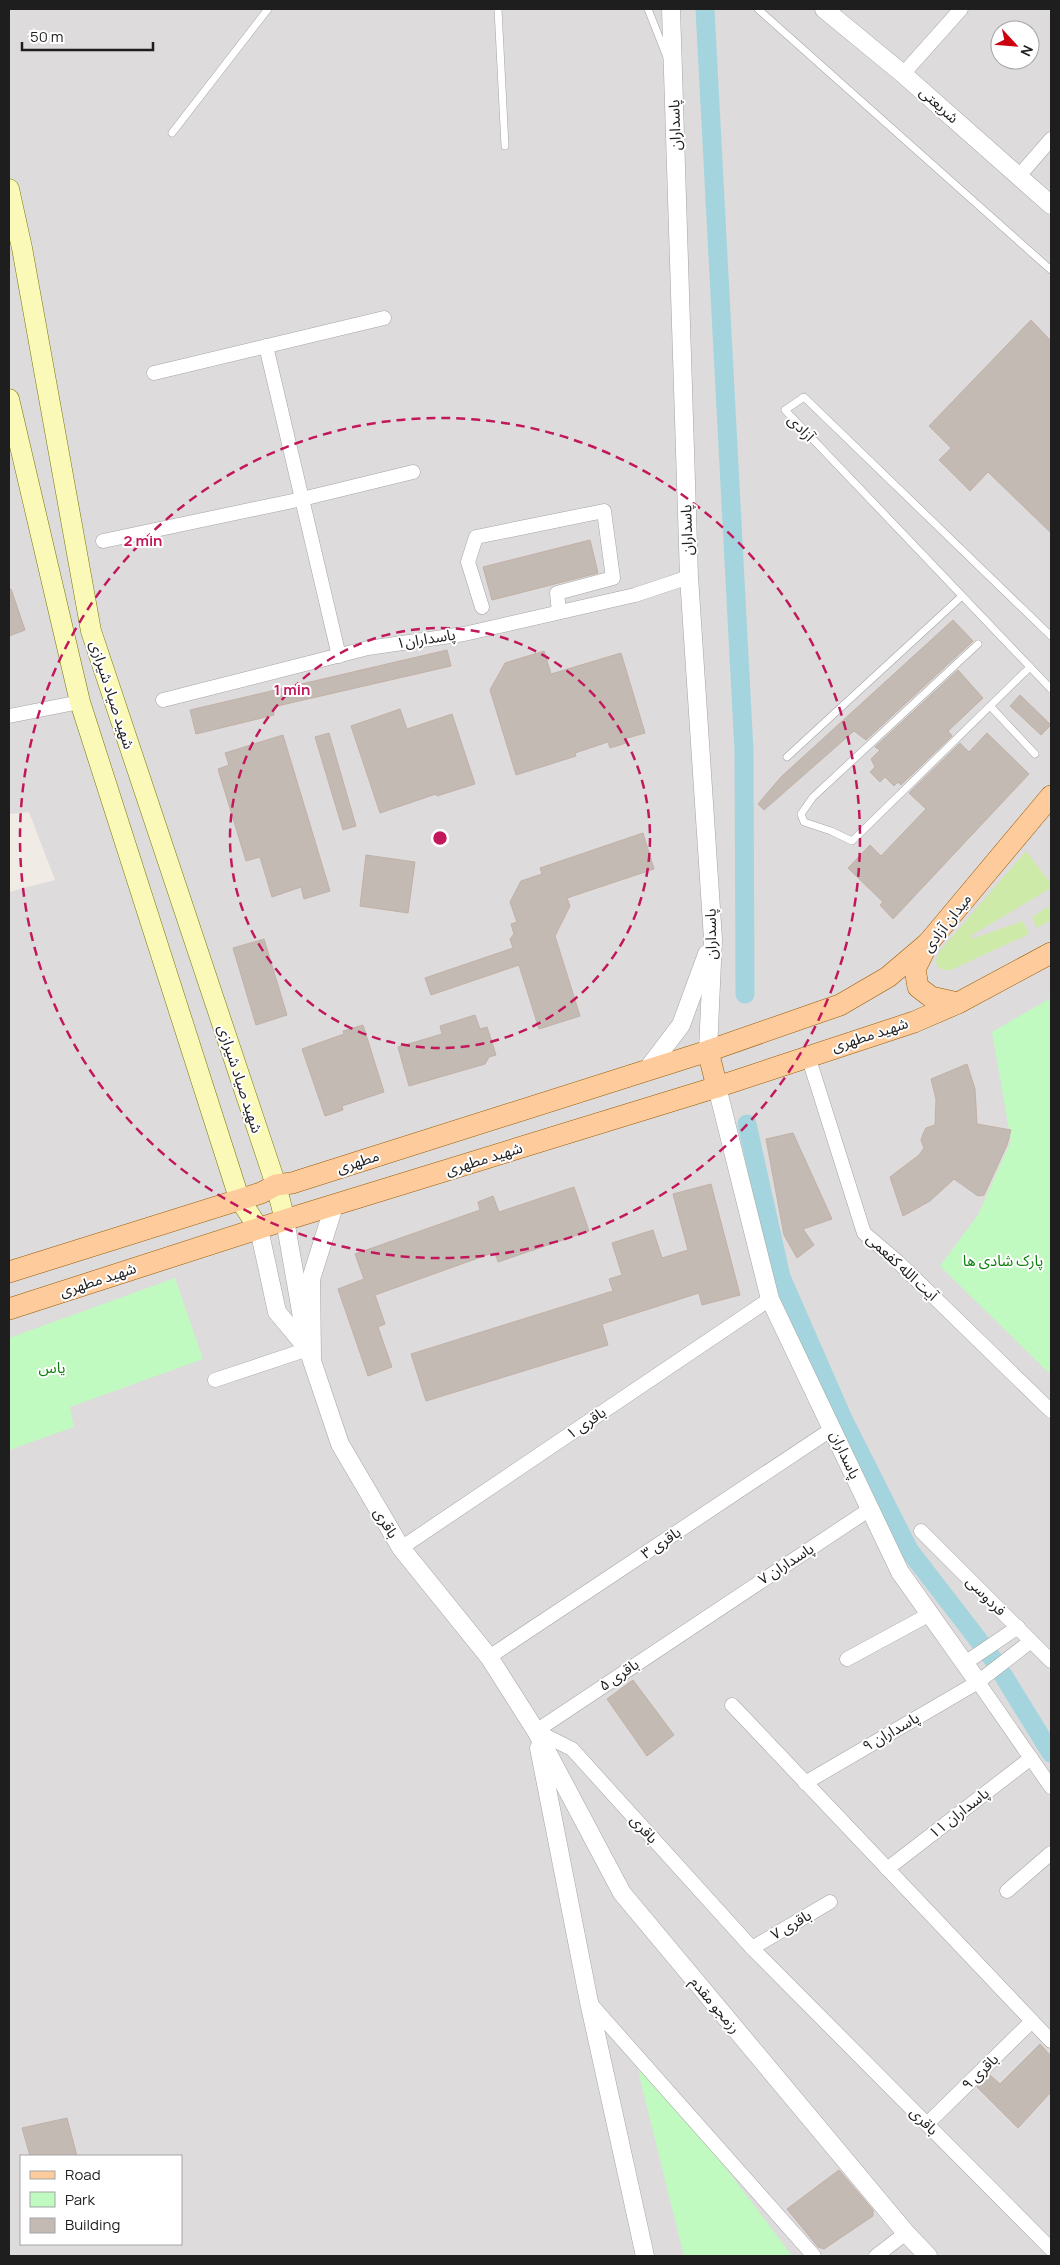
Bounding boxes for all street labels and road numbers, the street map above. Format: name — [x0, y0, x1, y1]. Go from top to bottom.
street label: شریعتی — [915, 81, 964, 128]
street label: پاسداران — [663, 99, 686, 151]
street label: آزادی — [783, 409, 820, 446]
street label: پاسداران — [675, 504, 698, 556]
street label: پاسداران۱ — [395, 623, 457, 654]
street label: شهید صیاد شیرازی — [85, 638, 140, 752]
street label: میدان آزادی — [917, 889, 976, 956]
street label: پاسداران — [700, 908, 722, 960]
street label: شهید مطهری — [829, 1012, 911, 1057]
street label: شهید صیاد شیرازی — [213, 1022, 268, 1136]
street label: شهید مطهری — [443, 1137, 525, 1180]
street label: مطهری — [334, 1145, 382, 1178]
street label: آیت الله کفعمی — [862, 1228, 943, 1306]
street label: شهید مطهری — [57, 1257, 139, 1302]
street label: باقری ۱ — [562, 1402, 610, 1444]
street label: پاسداران — [825, 1427, 866, 1482]
street label: باقری — [369, 1503, 404, 1542]
street label: باقری ۳ — [637, 1522, 685, 1564]
street label: پاسداران ۷ — [754, 1538, 818, 1590]
street label: فردوسی — [962, 1571, 1011, 1621]
street label: باقری ۵ — [595, 1654, 643, 1696]
street label: پاسداران ۹ — [858, 1707, 923, 1756]
street label: پاسداران ۱۱ — [924, 1782, 993, 1843]
street label: باقری — [626, 1810, 663, 1848]
street label: باقری ۷ — [766, 1904, 815, 1945]
street label: رزمجو مقدم — [685, 1972, 745, 2038]
street label: باقری ۹ — [957, 2049, 1003, 2094]
street label: باقری — [905, 2102, 943, 2140]

